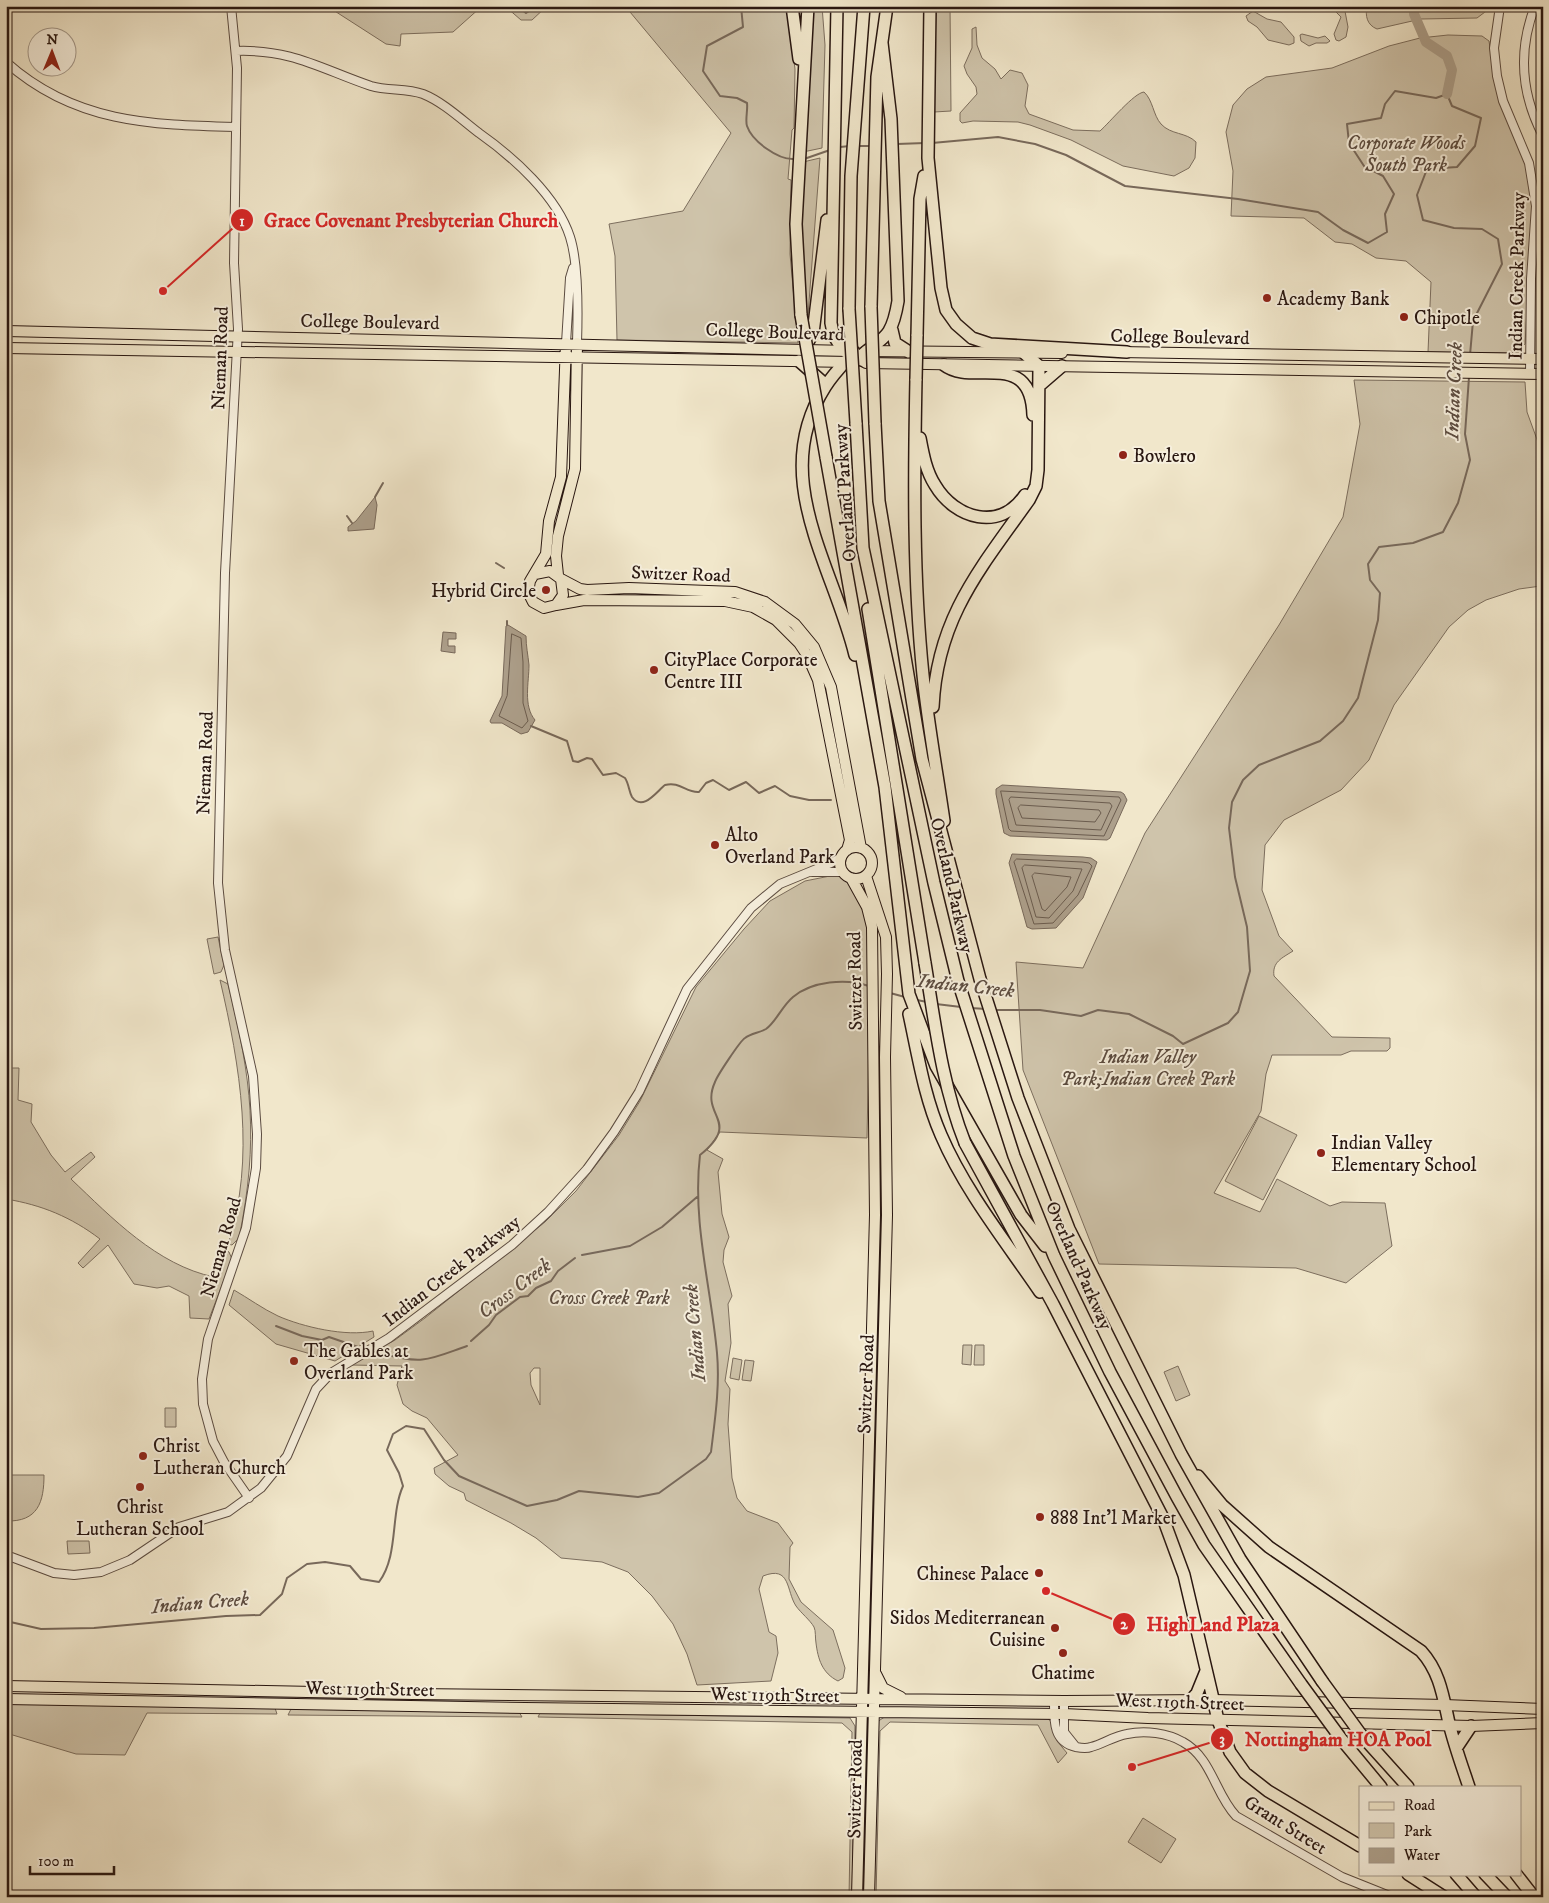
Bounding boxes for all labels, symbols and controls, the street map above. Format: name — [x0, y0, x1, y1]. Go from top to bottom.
north arrow — [28, 28, 78, 78]
text: N — [46, 31, 59, 49]
park label: Corporate Woods South Park — [1347, 132, 1466, 177]
street label: Indian Creek Parkway — [1505, 191, 1530, 360]
callout: Grace Covenant Presbyterian Church — [229, 203, 568, 238]
text: Grace Covenant Presbyterian Church — [264, 209, 559, 234]
text: 1 — [239, 212, 245, 231]
place label: Academy Bank — [1277, 288, 1390, 311]
marker: Academy Bank — [1261, 292, 1273, 304]
street label: Nieman Road — [207, 305, 234, 410]
place label: Chipotle — [1414, 307, 1480, 330]
street label: College Boulevard — [300, 310, 440, 335]
marker: Chipotle — [1398, 311, 1410, 323]
street label: College Boulevard — [705, 319, 845, 346]
street label: College Boulevard — [1110, 325, 1250, 350]
water label: Indian Creek — [1440, 341, 1469, 442]
street label: Overland Parkway — [829, 422, 862, 563]
place label: Bowlero — [1133, 445, 1196, 468]
marker: Bowlero — [1117, 449, 1129, 461]
street label: Switzer Road — [631, 561, 732, 588]
place label: Hybrid Circle — [431, 580, 536, 603]
marker: Hybrid Circle — [540, 584, 552, 596]
place label: CityPlace Corporate Centre III — [664, 649, 818, 694]
marker: CityPlace Corporate Centre III — [648, 664, 660, 676]
street label: Nieman Road — [192, 710, 219, 815]
street label: Overland Parkway — [925, 815, 979, 956]
place label: Alto Overland Park — [725, 824, 835, 869]
marker: Alto Overland Park — [709, 839, 721, 851]
street label: Switzer Road — [843, 931, 868, 1031]
water label: Indian Creek — [914, 969, 1016, 1004]
park label: Indian Valley Park;Indian Creek Park — [1061, 1046, 1235, 1091]
place label: Indian Valley Elementary School — [1331, 1132, 1477, 1177]
marker: Indian Valley Elementary School — [1315, 1147, 1327, 1159]
street label: Nieman Road — [196, 1194, 247, 1300]
street label: Overland Parkway — [1040, 1198, 1118, 1334]
street label: Indian Creek Parkway — [379, 1210, 526, 1332]
water label: Cross Creek — [473, 1253, 557, 1325]
water label: Indian Creek — [679, 1283, 712, 1385]
park label: Cross Creek Park — [548, 1287, 670, 1310]
street label: Switzer Road — [853, 1333, 880, 1434]
place label: The Gables at Overland Park — [304, 1340, 414, 1385]
marker: The Gables at Overland Park — [288, 1355, 300, 1367]
place label: Christ Lutheran Church — [153, 1435, 286, 1480]
marker: Christ Lutheran Church — [137, 1450, 149, 1462]
marker: Christ Lutheran School — [134, 1481, 146, 1493]
place label: Christ Lutheran School — [76, 1496, 204, 1541]
place label: 888 Int'l Market — [1050, 1507, 1177, 1530]
marker: 888 Int'l Market — [1034, 1511, 1046, 1523]
place label: Chinese Palace — [917, 1563, 1029, 1586]
marker: Chinese Palace — [1033, 1567, 1045, 1579]
water label: Indian Creek — [148, 1587, 250, 1620]
place label: Sidos Mediterranean Cuisine — [890, 1607, 1045, 1652]
callout: HighLand Plaza — [1112, 1607, 1290, 1642]
text: HighLand Plaza — [1147, 1613, 1280, 1638]
text: 2 — [1120, 1615, 1128, 1634]
marker: Sidos Mediterranean Cuisine — [1049, 1622, 1061, 1634]
marker: Chatime — [1057, 1647, 1069, 1659]
place label: Chatime — [1031, 1662, 1095, 1685]
street label: West 119th Street — [304, 1677, 435, 1702]
street label: West 119th Street — [709, 1683, 840, 1708]
street label: West 119th Street — [1114, 1689, 1245, 1716]
callout: Nottingham HOA Pool — [1210, 1722, 1441, 1757]
text: Nottingham HOA Pool — [1245, 1728, 1432, 1753]
text: 3 — [1219, 1730, 1225, 1749]
street label: Switzer Road — [843, 1739, 868, 1839]
legend — [1359, 1786, 1522, 1876]
street label: Grant Street — [1240, 1791, 1331, 1860]
text: Road — [1404, 1796, 1436, 1815]
text: Park — [1404, 1822, 1433, 1841]
scale bar — [30, 1843, 114, 1875]
text: Water — [1403, 1846, 1440, 1865]
text: 100 m — [38, 1852, 74, 1871]

